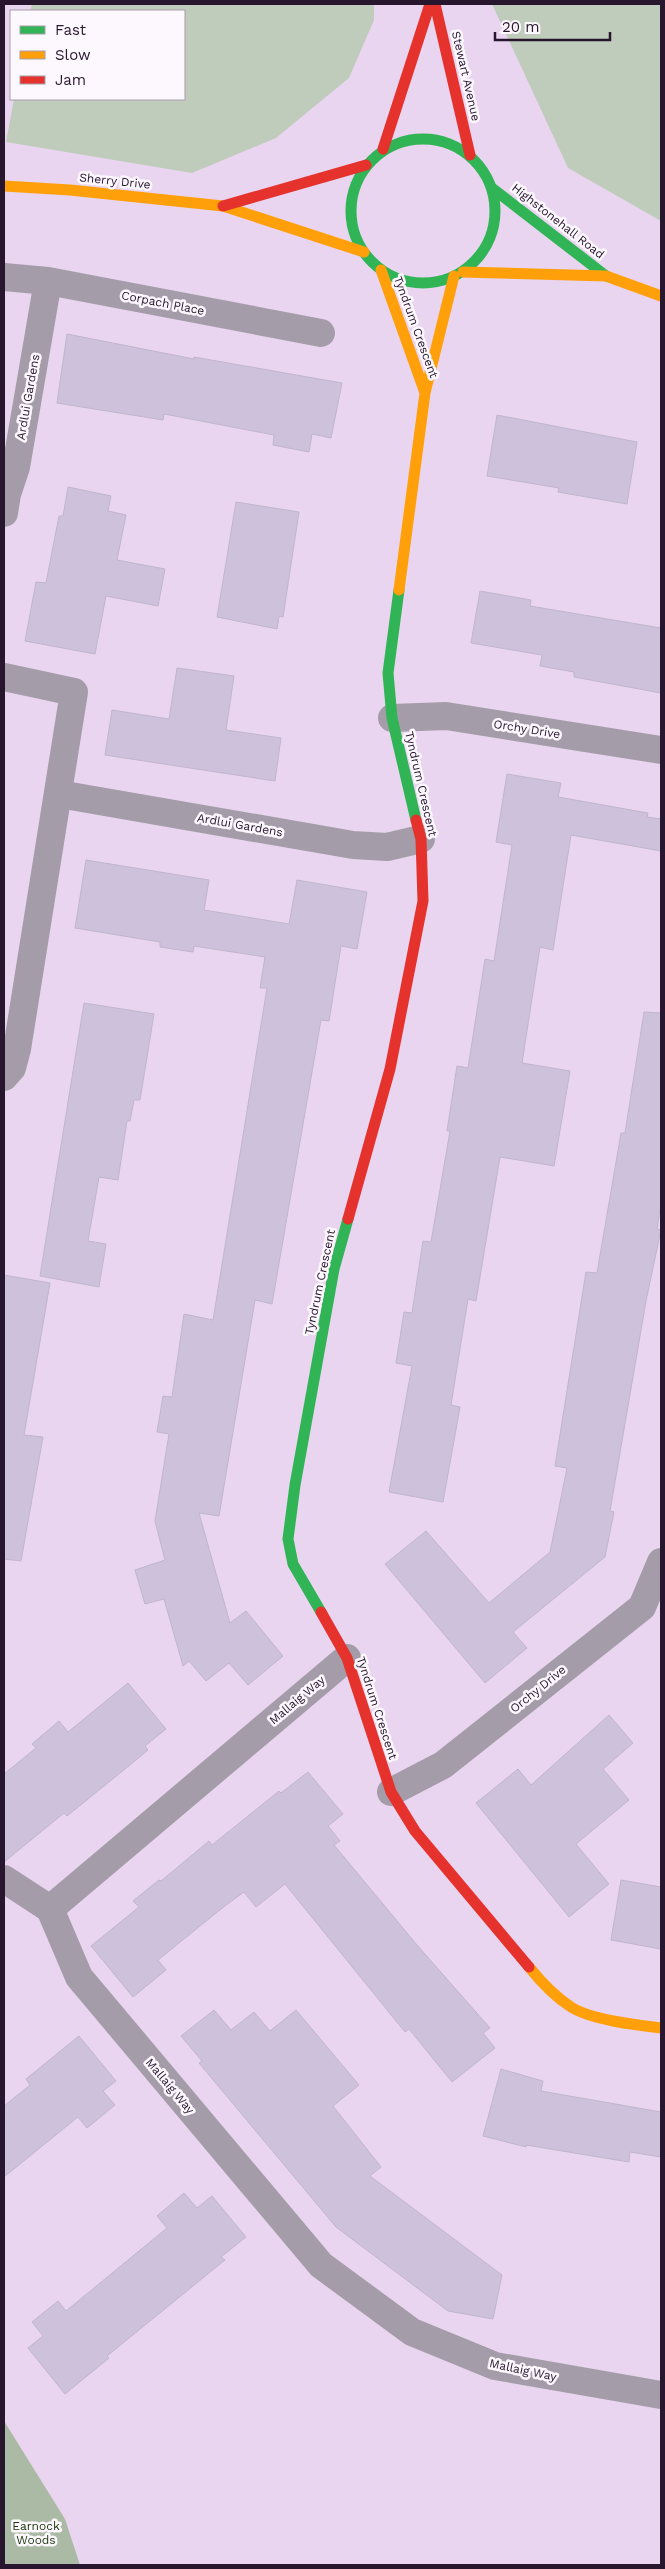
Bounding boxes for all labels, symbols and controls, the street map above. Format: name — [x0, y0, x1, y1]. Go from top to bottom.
legend — [10, 10, 185, 100]
scale bar — [495, 10, 610, 42]
text: 20 m — [502, 18, 540, 36]
text: Fast — [55, 21, 87, 39]
street label: Stewart Avenue — [449, 30, 483, 122]
text: Slow — [55, 46, 91, 64]
text: Jam — [55, 71, 86, 89]
street label: Sherry Drive — [79, 170, 151, 192]
street label: Highstonehall Road — [509, 181, 607, 261]
street label: Tyndrum Crescent — [391, 274, 441, 380]
street label: Corpach Place — [120, 288, 206, 318]
street label: Ardlui Gardens — [14, 353, 42, 441]
street label: Orchy Drive — [493, 717, 561, 741]
street label: Tyndrum Crescent — [402, 730, 440, 838]
street label: Ardlui Gardens — [196, 811, 284, 839]
street label: Tyndrum Crescent — [302, 1228, 338, 1336]
street label: Tyndrum Crescent — [354, 1655, 400, 1761]
street label: Orchy Drive — [507, 1662, 569, 1716]
street label: Mallaig Way — [266, 1672, 328, 1727]
street label: Mallaig Way — [143, 2055, 198, 2117]
street label: Mallaig Way — [488, 2356, 559, 2384]
park label: Earnock Woods — [12, 2519, 60, 2547]

